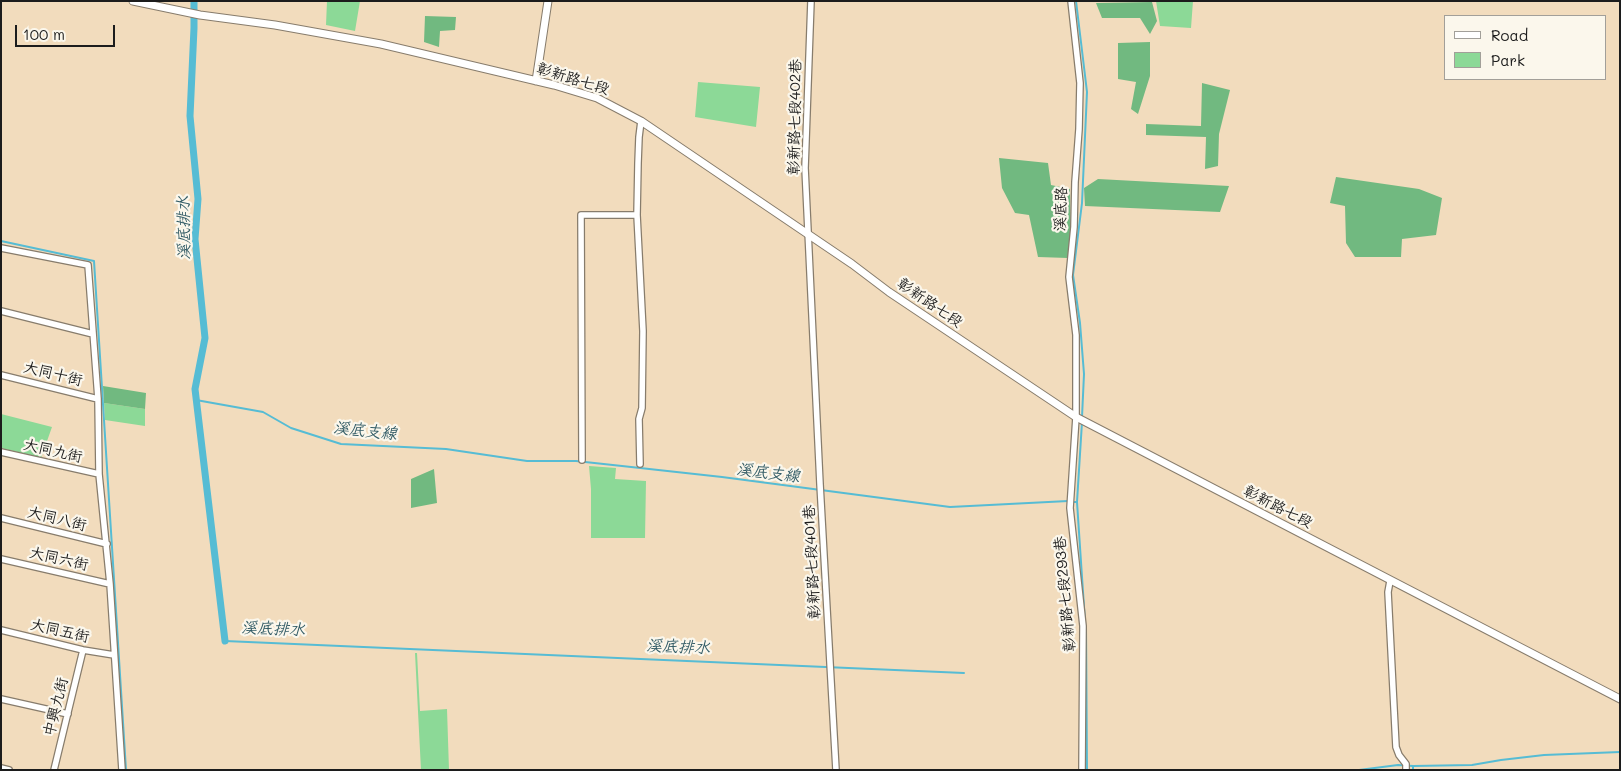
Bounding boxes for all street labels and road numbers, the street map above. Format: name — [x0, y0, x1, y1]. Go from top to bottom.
street label: 彰新路七段 — [535, 59, 611, 99]
street label: 彰新路七段402巷 — [785, 59, 805, 175]
street label: 溪底路 — [1051, 186, 1071, 232]
street label: 彰新路七段 — [894, 275, 966, 331]
street label: 大同十街 — [22, 358, 84, 390]
street label: 大同九街 — [22, 435, 84, 467]
street label: 彰新路七段 — [1241, 482, 1315, 532]
street label: 大同八街 — [26, 503, 88, 535]
street label: 彰新路七段401巷 — [800, 504, 824, 620]
street label: 彰新路七段293巷 — [1051, 535, 1079, 653]
street label: 大同六街 — [28, 543, 90, 575]
street label: 大同五街 — [29, 615, 91, 647]
street label: 中興九街 — [40, 676, 72, 738]

